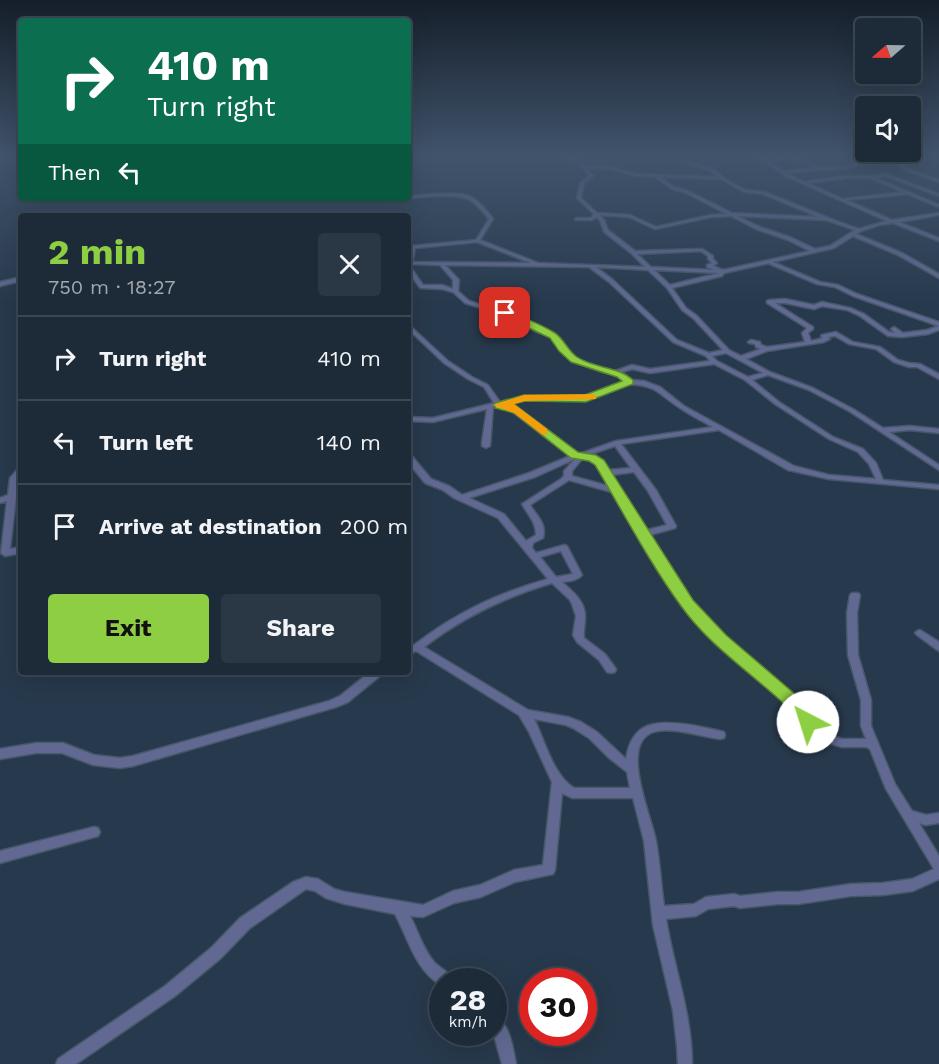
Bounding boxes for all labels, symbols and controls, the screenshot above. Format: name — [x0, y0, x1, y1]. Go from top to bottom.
north arrow — [855, 18, 921, 84]
map controls — [855, 18, 921, 162]
text: 410 m — [147, 41, 270, 90]
icon: right — [48, 42, 126, 120]
text: Turn right — [147, 91, 276, 123]
button: sound — [855, 96, 921, 162]
icon: left — [113, 156, 146, 189]
text: Then — [48, 160, 101, 185]
text: 2 min — [48, 231, 146, 273]
button: close — [318, 233, 381, 296]
text: 750 m · 18:27 — [48, 275, 175, 299]
pin — [479, 287, 530, 338]
icon: arrive — [488, 296, 521, 329]
icon: right — [48, 342, 81, 375]
text: Turn right — [99, 346, 206, 371]
text: 410 m — [317, 346, 381, 371]
icon: left — [48, 426, 81, 459]
text: Turn left — [99, 430, 193, 455]
text: 140 m — [317, 430, 381, 455]
icon: arrive — [48, 510, 81, 543]
text: Arrive at destination — [99, 514, 322, 539]
text: 200 m — [340, 514, 408, 539]
button: Exit — [48, 594, 209, 663]
button: Share — [221, 594, 381, 663]
position arrow — [776, 690, 840, 754]
speed limit sign: 30 — [519, 968, 597, 1046]
text: 28 — [450, 982, 486, 1017]
text: km/h — [449, 1013, 487, 1031]

